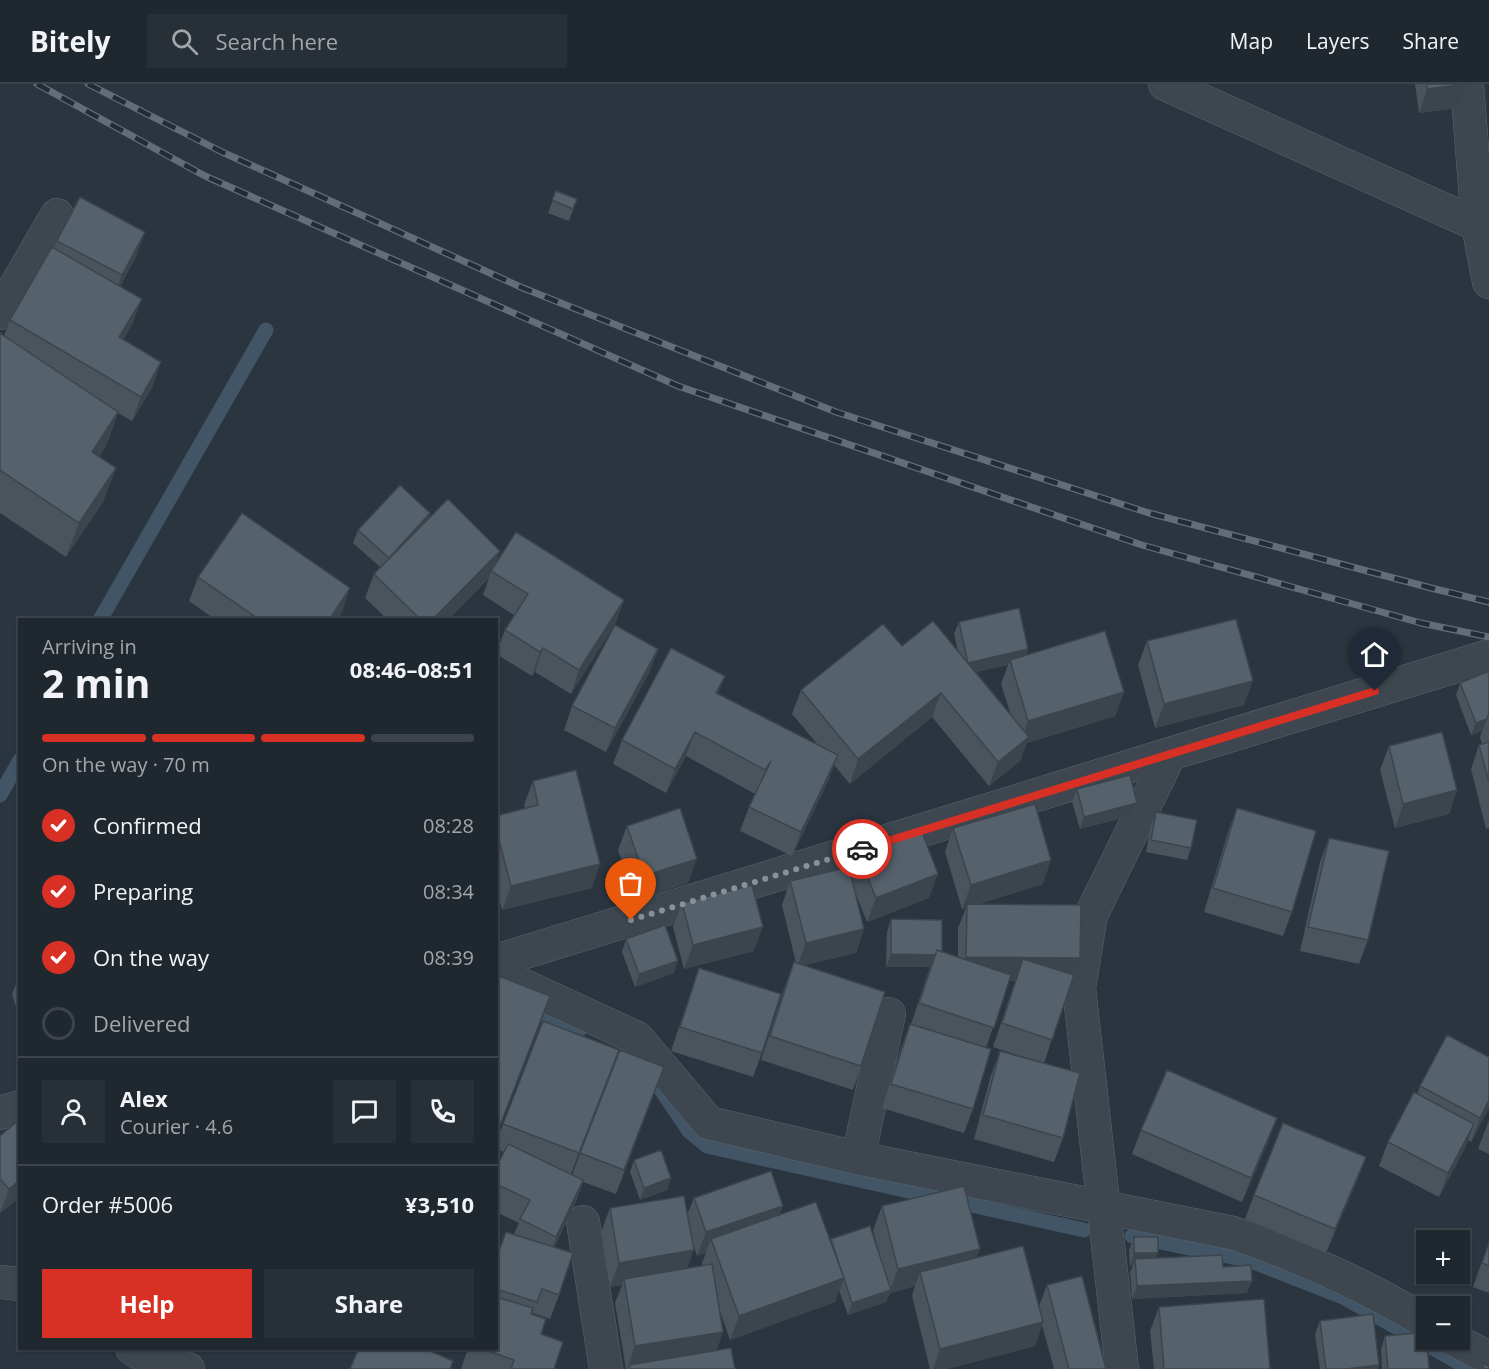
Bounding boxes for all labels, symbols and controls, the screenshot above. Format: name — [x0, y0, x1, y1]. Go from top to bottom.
search box — [147, 14, 567, 68]
text: Bitely — [30, 22, 111, 60]
icon: search — [168, 25, 201, 58]
text: Search here — [216, 26, 338, 56]
text: Map — [1230, 27, 1273, 55]
text: Layers — [1306, 27, 1370, 55]
text: Share — [1403, 27, 1459, 55]
pin — [1349, 629, 1400, 691]
text: Arriving in — [42, 633, 137, 660]
icon: home — [1358, 638, 1391, 671]
text: 08:46–08:51 — [350, 654, 474, 684]
text: 2 min — [42, 656, 150, 709]
text: On the way · 70 m — [42, 751, 210, 778]
icon: check — [42, 809, 75, 842]
text: Confirmed — [93, 810, 202, 840]
text: 08:28 — [423, 812, 474, 839]
courier — [832, 819, 892, 879]
icon: car — [846, 833, 879, 866]
pin — [605, 858, 656, 920]
icon: bag — [614, 867, 647, 900]
icon: check — [42, 875, 75, 908]
text: Preparing — [93, 876, 193, 906]
text: 08:34 — [423, 878, 474, 905]
icon: check — [42, 941, 75, 974]
text: On the way — [93, 942, 209, 972]
text: 08:39 — [423, 944, 474, 971]
text: Delivered — [93, 1008, 191, 1038]
button: person — [42, 1080, 105, 1143]
button: chat — [333, 1080, 396, 1143]
button: phone — [411, 1080, 474, 1143]
text: Alex — [120, 1083, 168, 1113]
text: Courier · 4.6 — [120, 1113, 233, 1140]
text: Order #5006 — [42, 1189, 173, 1219]
text: ¥3,510 — [405, 1189, 474, 1219]
map controls — [1416, 1230, 1470, 1350]
button: + — [1416, 1230, 1470, 1284]
button: Help — [42, 1269, 252, 1338]
button: Share — [264, 1269, 474, 1338]
button: − — [1416, 1296, 1470, 1350]

